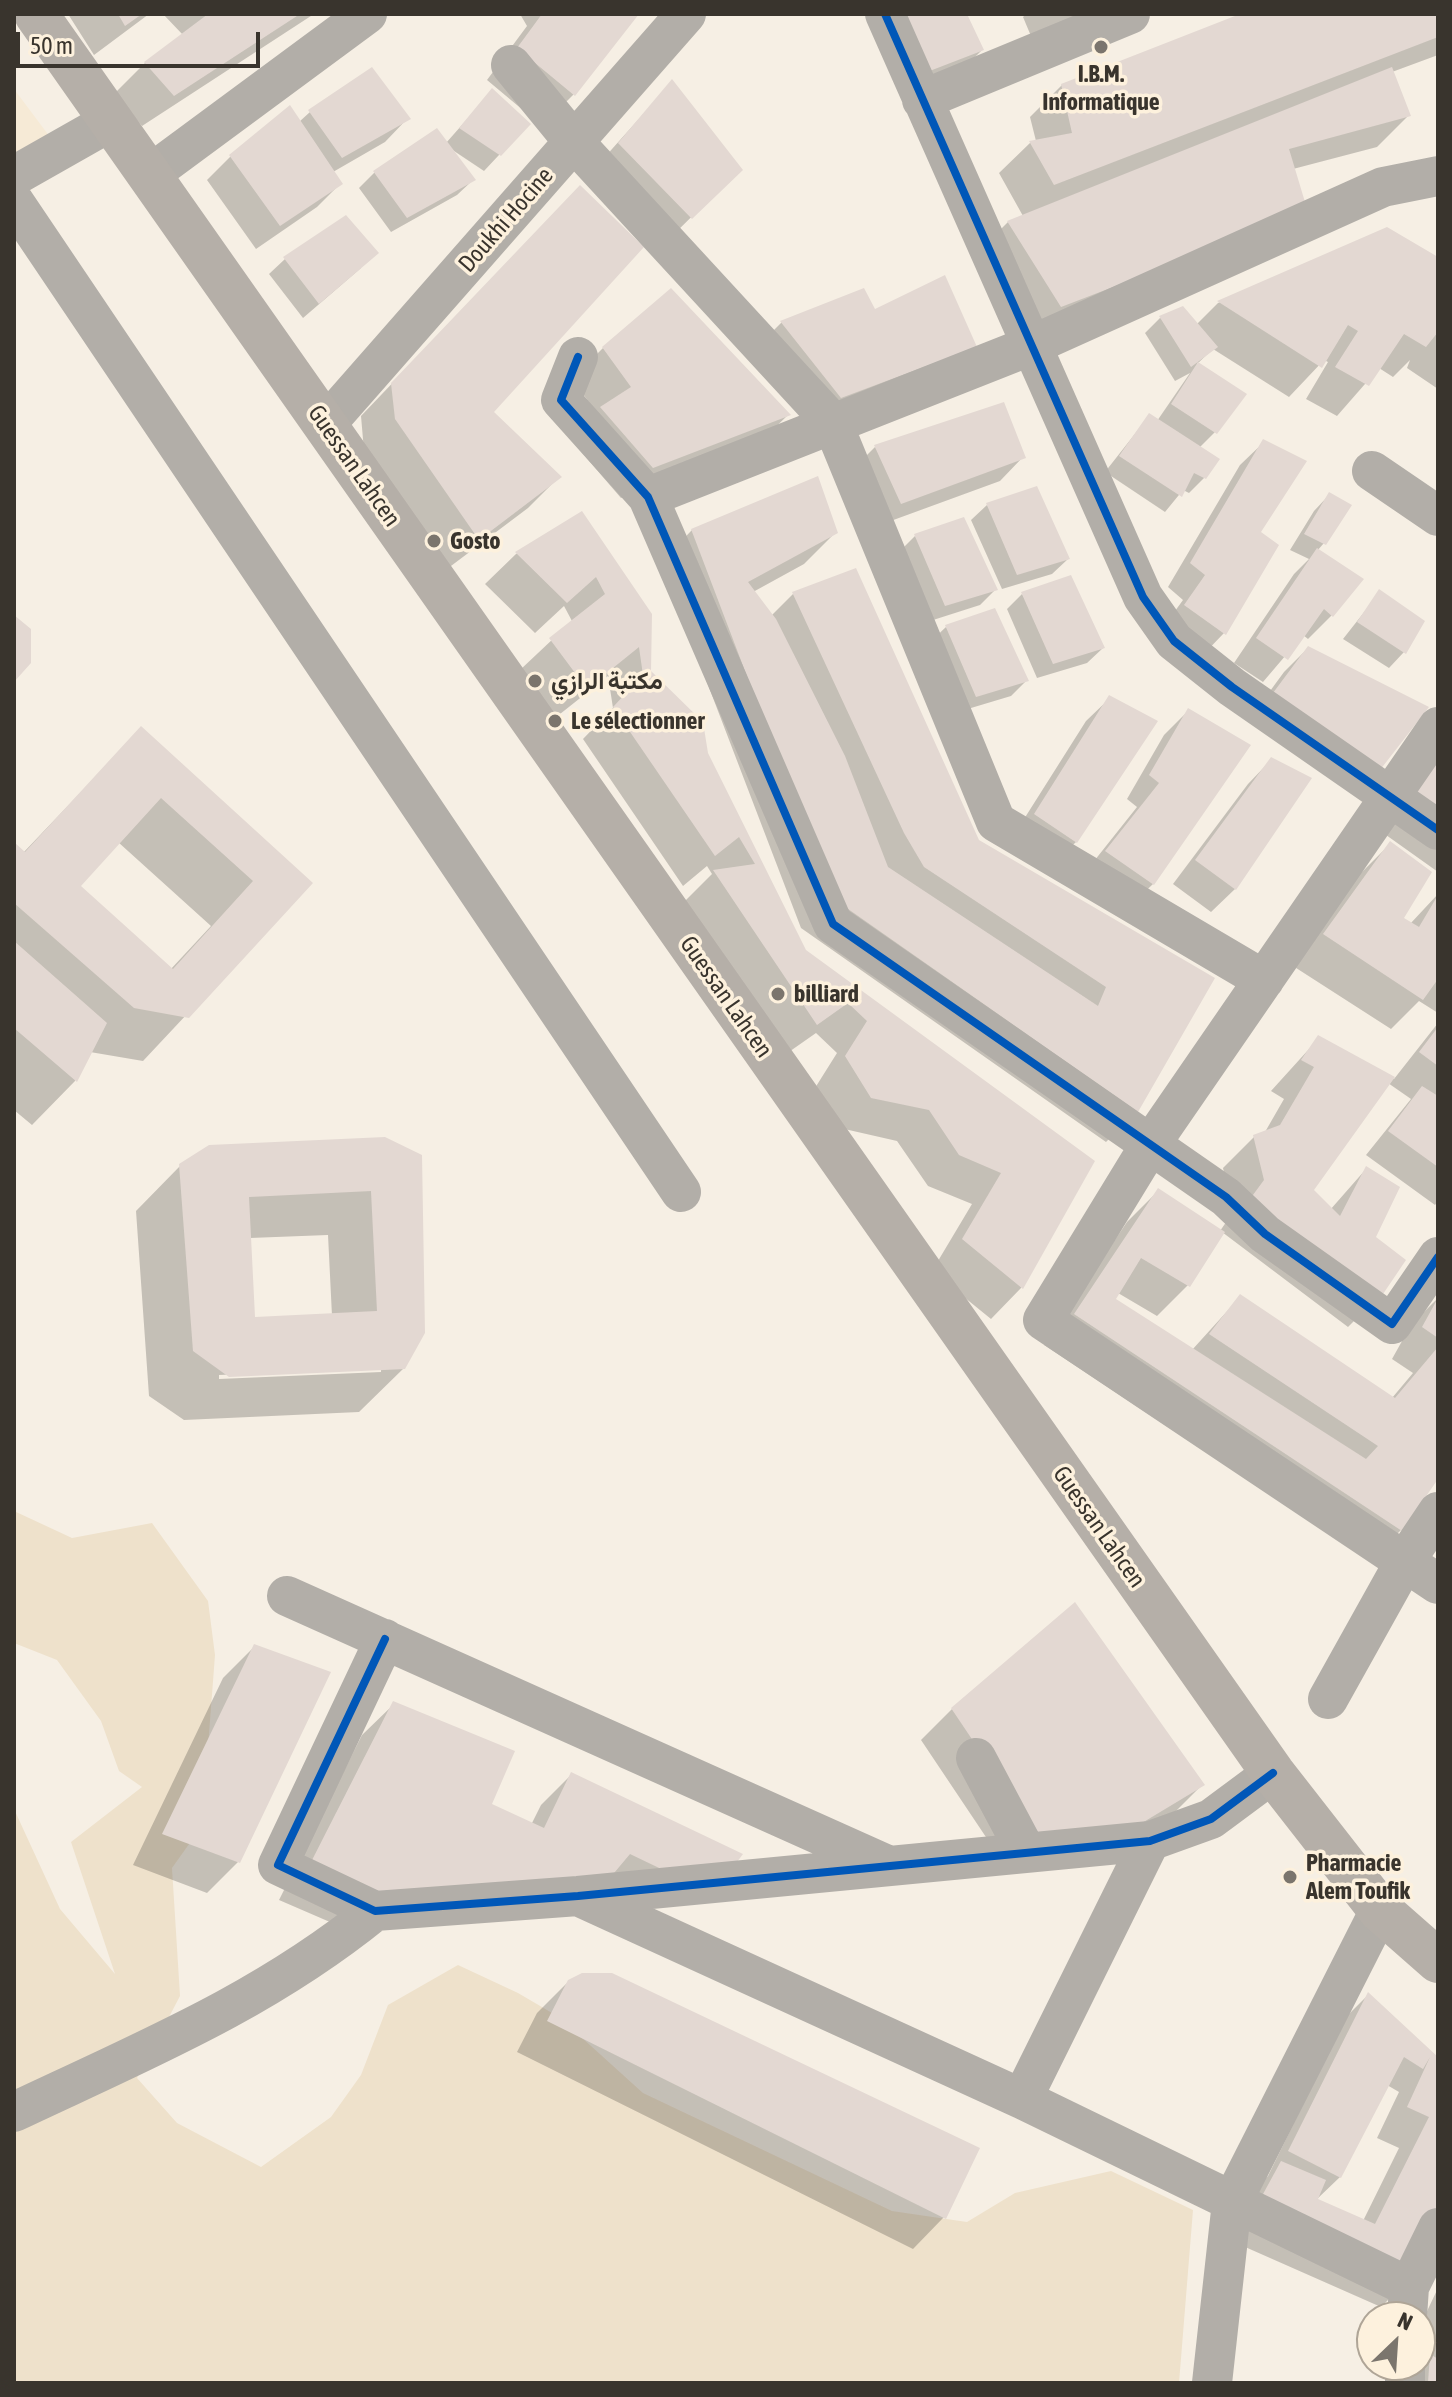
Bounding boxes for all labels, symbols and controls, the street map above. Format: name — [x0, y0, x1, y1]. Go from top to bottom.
scale bar — [20, 16, 264, 66]
text: 50 m — [30, 32, 73, 59]
marker: I.B.M. Informatique — [1092, 38, 1110, 56]
place label: I.B.M. Informatique — [1042, 60, 1160, 116]
street label: Doukhi Hocine — [453, 162, 559, 278]
street label: Guessan Lahcen — [302, 400, 406, 532]
place label: Gosto — [450, 527, 500, 555]
marker: Gosto — [425, 532, 443, 550]
place label: مكتبة الرازي — [551, 667, 663, 695]
marker: مكتبة الرازي — [526, 672, 544, 690]
place label: Le sélectionner — [571, 707, 705, 735]
marker: Le sélectionner — [546, 712, 564, 730]
street label: Guessan Lahcen — [674, 931, 778, 1063]
place label: billiard — [794, 980, 859, 1008]
marker: billiard — [769, 985, 787, 1003]
street label: Guessan Lahcen — [1047, 1461, 1151, 1593]
place label: Pharmacie Alem Toufik — [1306, 1849, 1410, 1905]
marker: Pharmacie Alem Toufik — [1281, 1868, 1299, 1886]
north arrow — [1356, 2301, 1436, 2381]
text: N — [1394, 2307, 1417, 2336]

